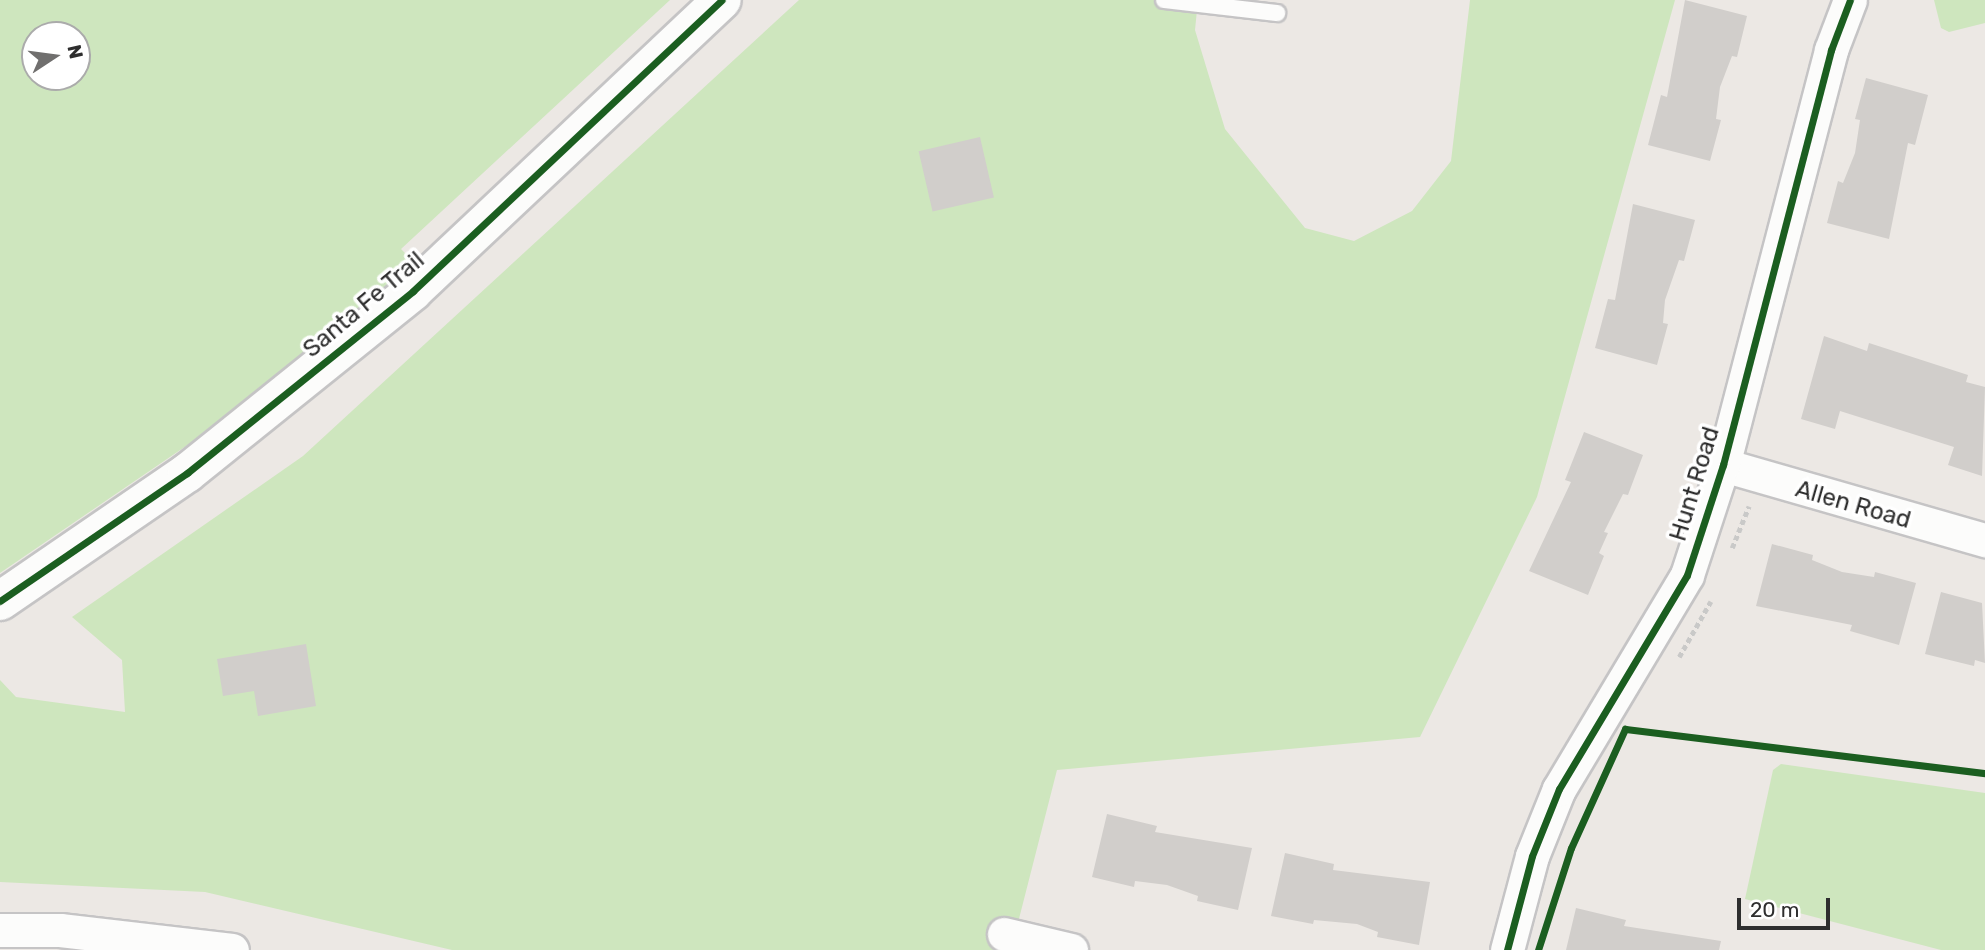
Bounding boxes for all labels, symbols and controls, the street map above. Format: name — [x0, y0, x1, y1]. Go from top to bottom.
north arrow — [21, 21, 91, 91]
text: N — [62, 42, 88, 61]
street label: Santa Fe Trail — [297, 246, 431, 364]
street label: Hunt Road — [1664, 423, 1726, 545]
street label: Allen Road — [1792, 475, 1914, 535]
scale bar — [1740, 884, 1833, 928]
text: 20 m — [1750, 897, 1799, 922]

